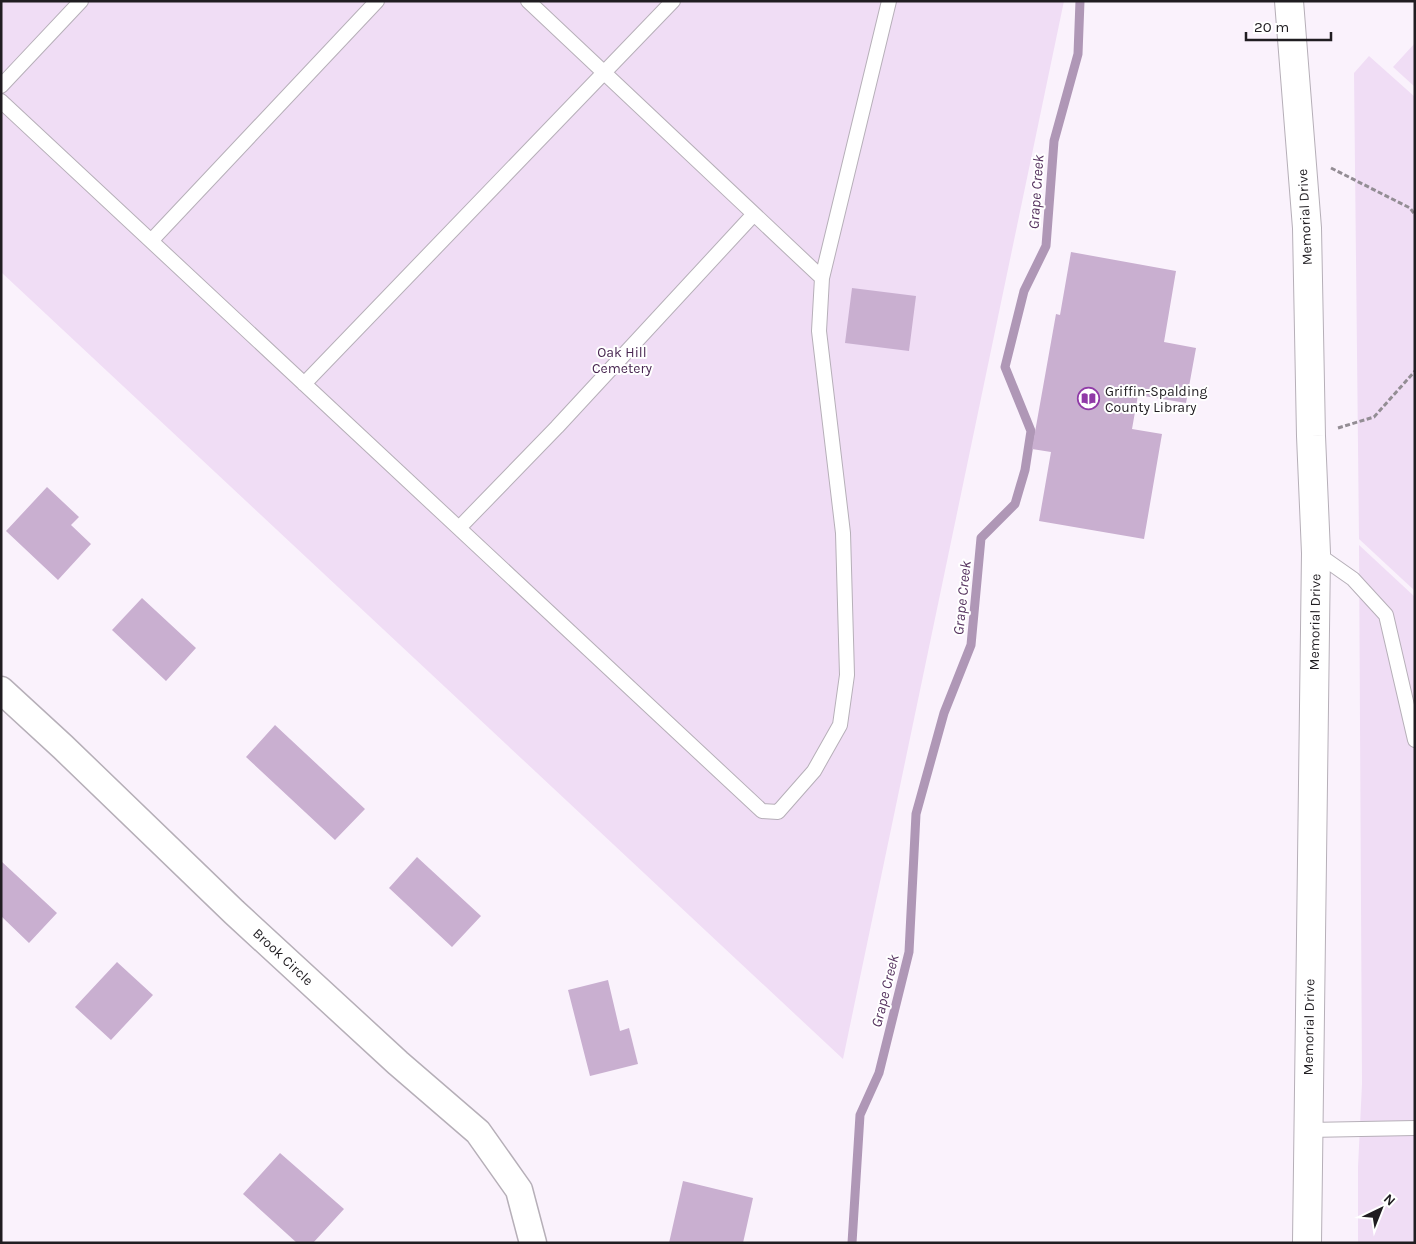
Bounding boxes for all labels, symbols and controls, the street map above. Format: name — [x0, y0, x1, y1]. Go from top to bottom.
scale bar — [1246, 10, 1331, 42]
text: 20 m — [1254, 18, 1289, 36]
water label: Grape Creek — [1024, 154, 1048, 230]
street label: Memorial Drive — [1294, 168, 1316, 266]
park label: Oak Hill Cemetery — [592, 344, 653, 377]
place label: Griffin-Spalding County Library — [1105, 383, 1208, 416]
library icon: Griffin-Spalding County Library — [1077, 387, 1101, 411]
water label: Grape Creek — [949, 560, 975, 636]
street label: Memorial Drive — [1306, 574, 1324, 670]
street label: Brook Circle — [249, 925, 317, 989]
water label: Grape Creek — [867, 952, 903, 1029]
street label: Memorial Drive — [1300, 979, 1318, 1075]
north arrow — [1356, 1184, 1406, 1234]
text: N — [1380, 1190, 1399, 1210]

